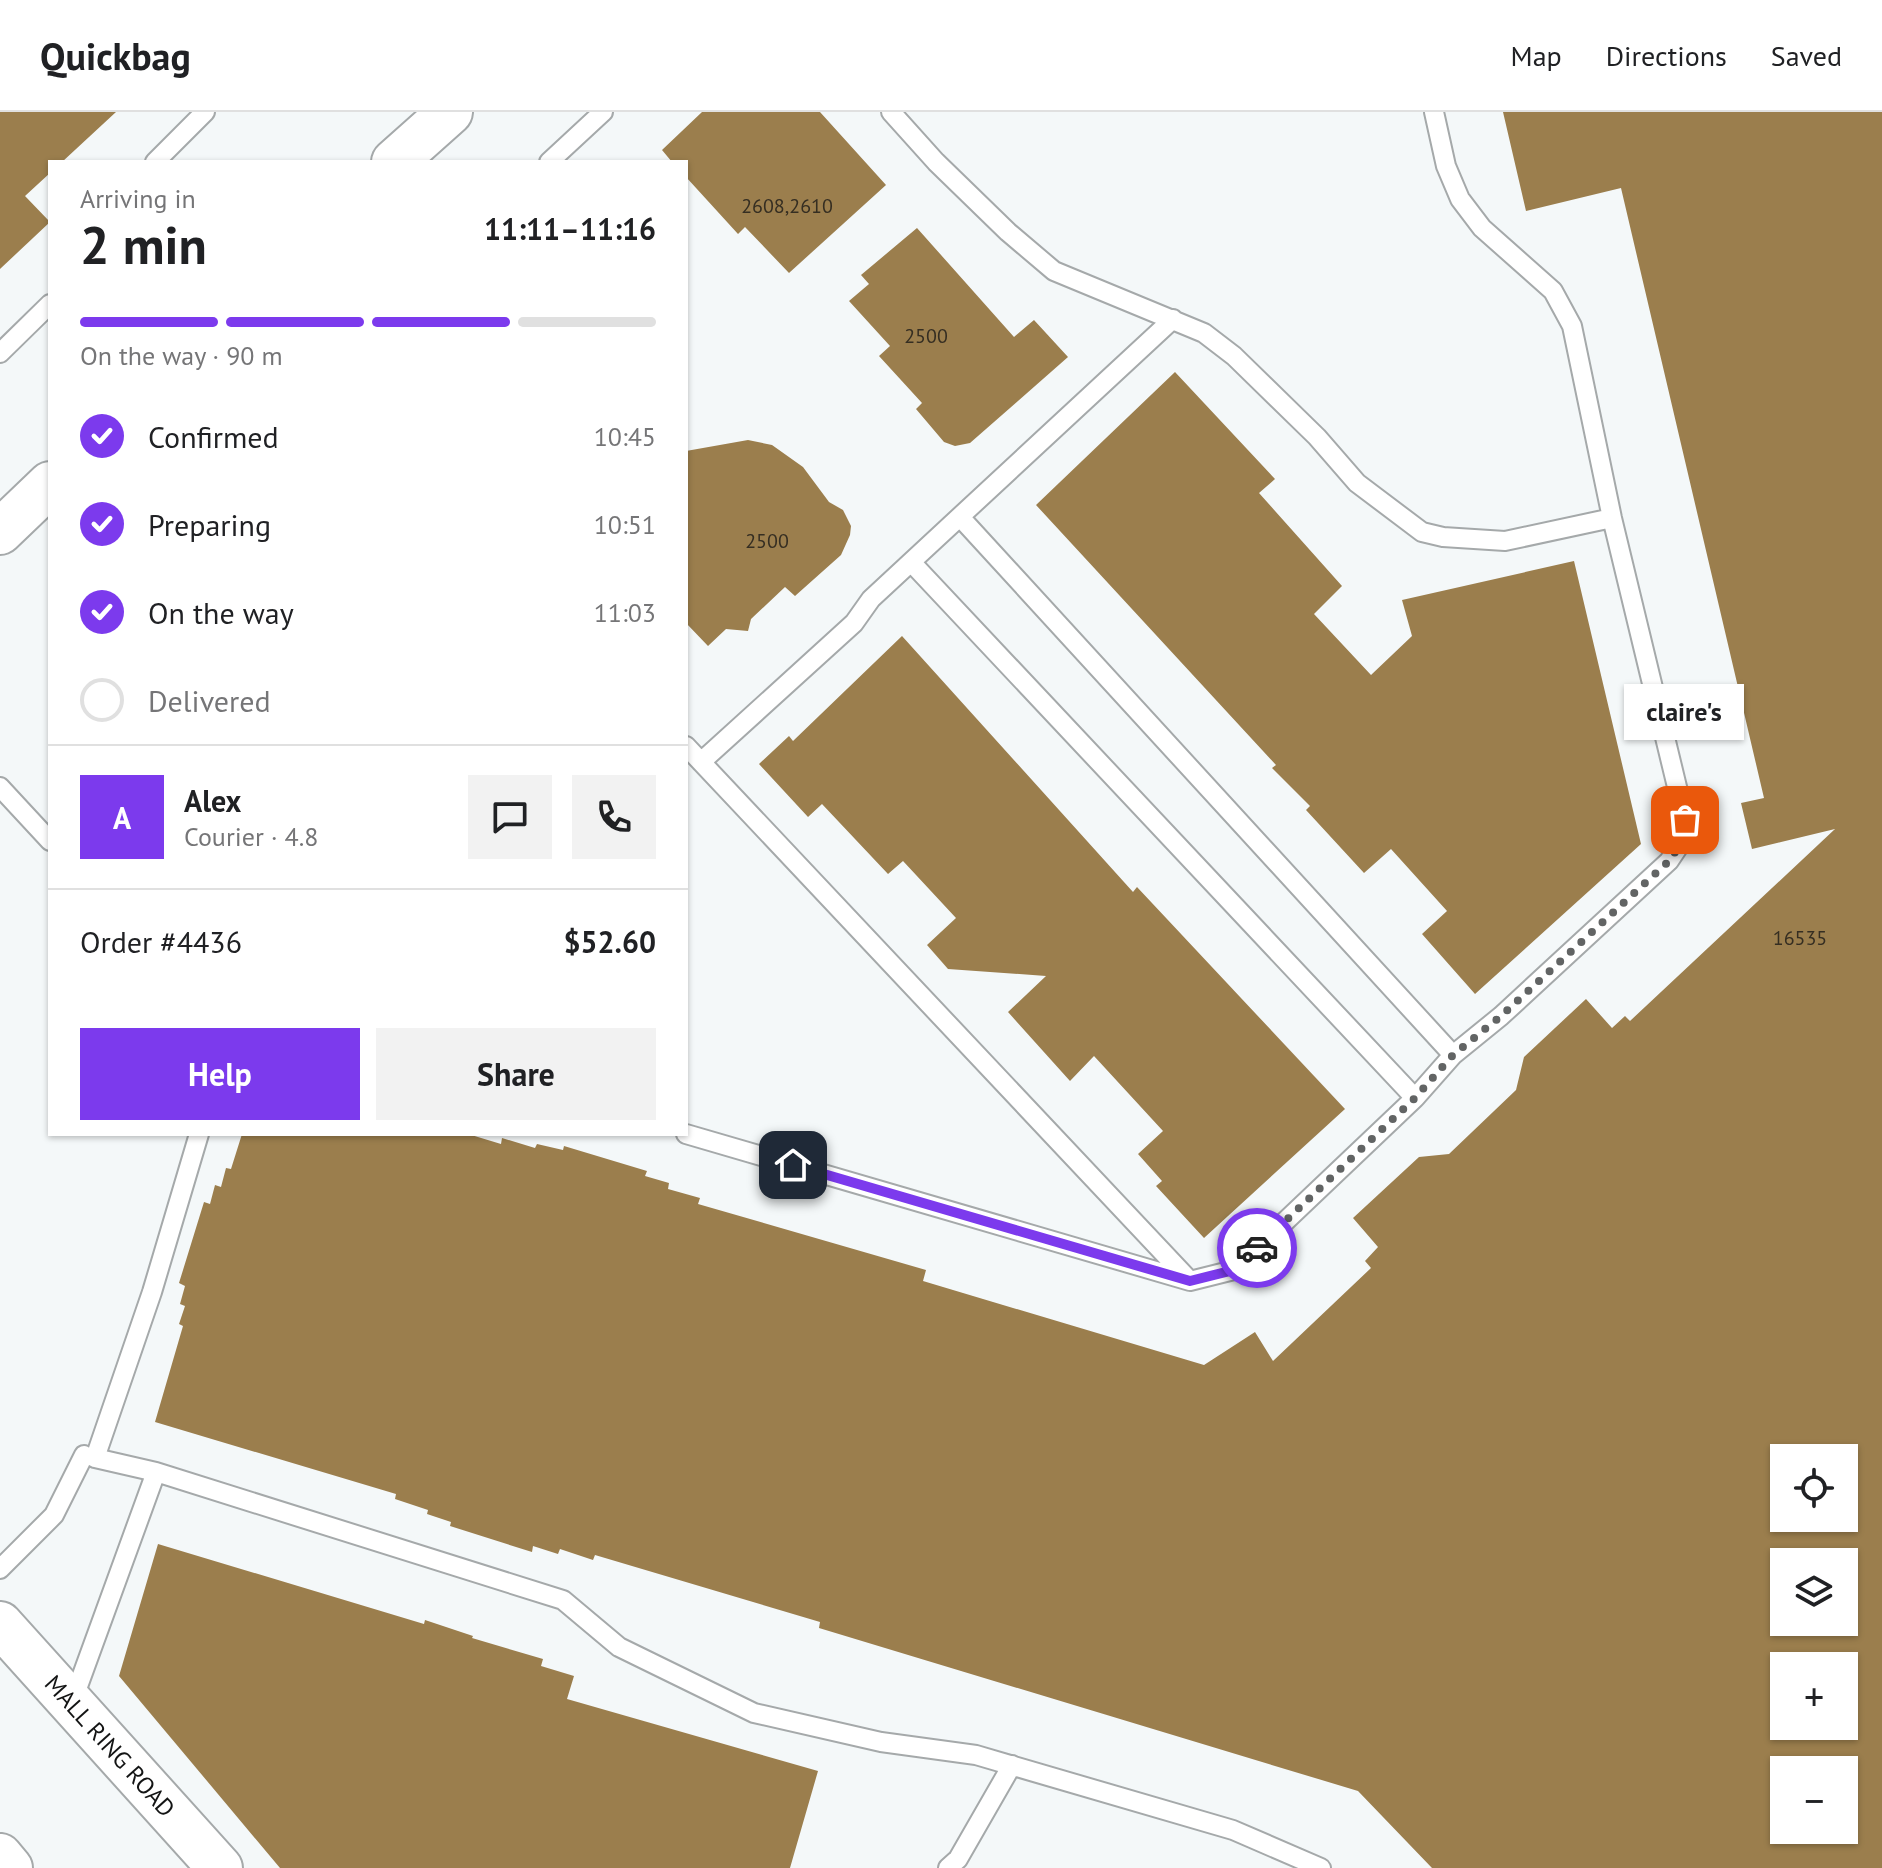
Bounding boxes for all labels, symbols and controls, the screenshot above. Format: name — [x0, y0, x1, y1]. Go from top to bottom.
text: Quickbag — [40, 31, 191, 80]
text: Map — [1511, 37, 1562, 74]
text: Directions — [1606, 37, 1727, 74]
text: Saved — [1771, 37, 1842, 74]
text: Arriving in — [80, 182, 196, 215]
house number: 2608,2610 — [741, 193, 833, 219]
text: 11:11–11:16 — [484, 209, 656, 248]
text: 2 min — [80, 211, 207, 278]
house number: 2500 — [904, 323, 948, 349]
text: On the way · 90 m — [80, 339, 283, 372]
icon: check — [80, 414, 124, 458]
text: Confirmed — [148, 417, 279, 456]
text: 10:45 — [594, 420, 656, 453]
icon: check — [80, 502, 124, 546]
text: Preparing — [148, 505, 271, 544]
text: 10:51 — [594, 508, 656, 541]
house number: 2500 — [745, 528, 789, 554]
icon: check — [80, 590, 124, 634]
text: On the way — [148, 593, 294, 632]
text: 11:03 — [594, 596, 656, 629]
text: Delivered — [148, 681, 271, 720]
callout: claire's — [1625, 684, 1745, 740]
text: claire's — [1646, 695, 1722, 728]
button: chat — [468, 775, 552, 859]
button: phone — [572, 775, 656, 859]
text: Alex — [184, 781, 241, 820]
pin — [1651, 786, 1719, 854]
text: A — [113, 798, 131, 837]
icon: bag — [1663, 798, 1707, 842]
text: Courier · 4.8 — [184, 820, 318, 853]
text: Order #4436 — [80, 922, 242, 961]
text: $52.60 — [564, 922, 656, 961]
house number: 16535 — [1773, 925, 1827, 951]
button: Help — [80, 1028, 360, 1120]
button: Share — [376, 1028, 656, 1120]
pin — [759, 1131, 827, 1199]
icon: home — [771, 1143, 815, 1187]
courier — [1217, 1208, 1297, 1288]
icon: car — [1235, 1226, 1279, 1270]
map controls — [1770, 1444, 1858, 1844]
button: locate — [1770, 1444, 1858, 1532]
button: layers — [1770, 1548, 1858, 1636]
button: + — [1770, 1652, 1858, 1740]
street label: MALL RING ROAD — [38, 1669, 182, 1823]
button: − — [1770, 1756, 1858, 1844]

